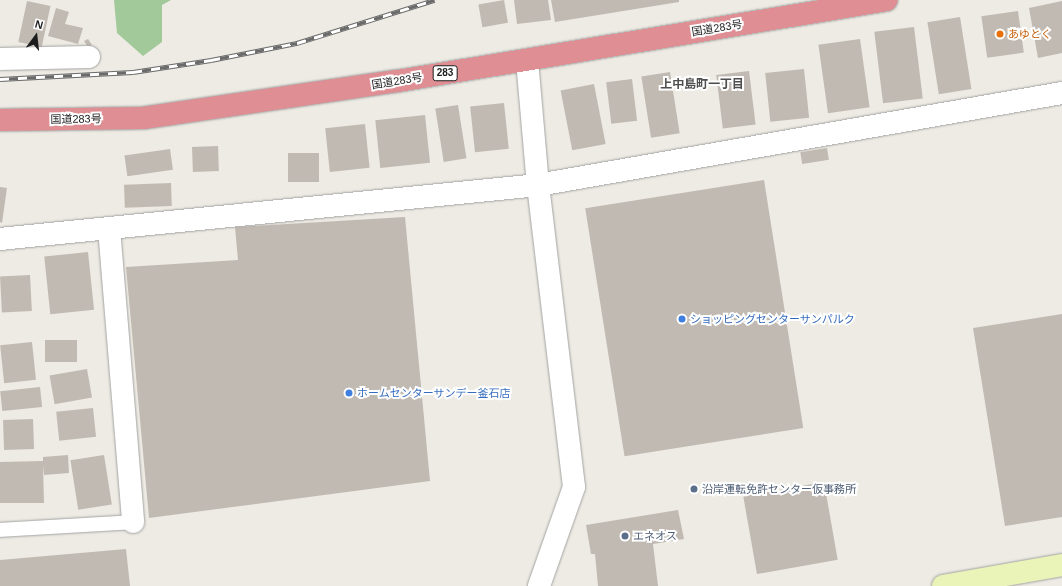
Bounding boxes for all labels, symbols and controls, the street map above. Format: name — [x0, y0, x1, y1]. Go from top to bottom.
north arrow — [16, 16, 56, 56]
street label: 国道283号 — [691, 17, 743, 39]
text: N — [34, 18, 44, 31]
place label: あゆとく — [1008, 27, 1052, 41]
marker: あゆとく — [995, 29, 1005, 39]
road number: 283 — [432, 65, 458, 81]
street label: 国道283号 — [371, 70, 423, 92]
district label: 上中島町一丁目 — [660, 78, 744, 92]
street label: 国道283号 — [50, 112, 102, 126]
place label: ショッピングセンターサンパルク — [690, 312, 855, 326]
marker: ショッピングセンターサンパルク — [677, 314, 687, 324]
place label: ホームセンターサンデー釜石店 — [357, 386, 511, 400]
marker: ホームセンターサンデー釜石店 — [344, 388, 354, 398]
place label: 沿岸運転免許センター仮事務所 — [702, 482, 856, 496]
marker: 沿岸運転免許センター仮事務所 — [689, 484, 699, 494]
place label: エネオス — [633, 529, 677, 543]
marker: エネオス — [620, 531, 630, 541]

